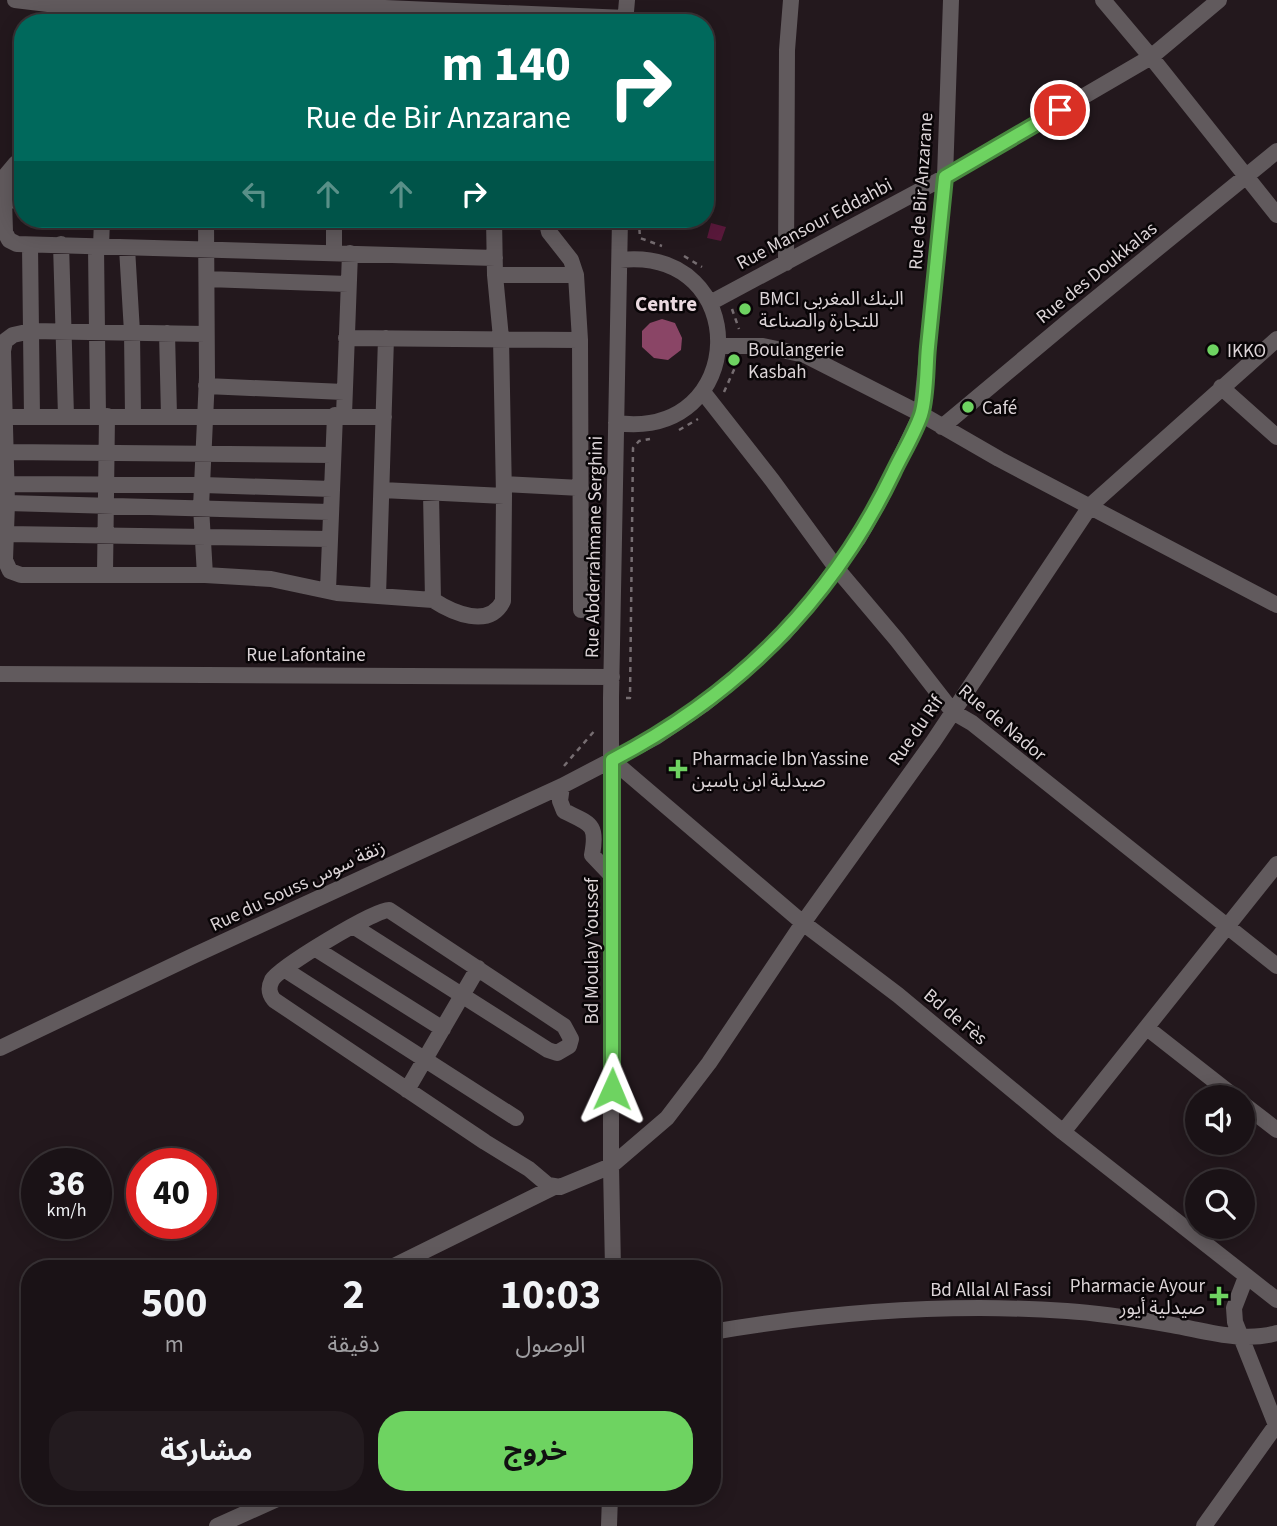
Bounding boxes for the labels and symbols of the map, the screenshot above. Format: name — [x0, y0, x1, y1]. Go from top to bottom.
pin — [1030, 80, 1090, 140]
street label: Rue de Bir Anzarane — [903, 111, 940, 271]
street label: Rue Mansour Eddahbi — [732, 172, 897, 277]
street label: Rue des Doukkalas — [1031, 216, 1163, 331]
place label: BMCI البنك المغربي للتجارة والصناعة — [759, 286, 904, 335]
district label: Centre — [635, 289, 697, 319]
marker: BMCI البنك المغربي للتجارة والصناعة — [737, 301, 753, 317]
place label: Boulangerie Kasbah — [748, 337, 844, 386]
place label: IKKO — [1227, 338, 1266, 365]
marker: IKKO — [1205, 342, 1221, 358]
marker: Boulangerie Kasbah — [726, 352, 742, 368]
place label: Café — [982, 395, 1017, 422]
marker: Café — [960, 399, 976, 415]
street label: Rue Abderrahmane Serghini — [579, 436, 610, 658]
street label: Rue Lafontaine — [246, 642, 366, 669]
street label: Rue de Nador — [952, 678, 1052, 768]
street label: Rue du Rif — [882, 689, 951, 771]
place label: Pharmacie Ibn Yassine صيدلية ابن ياسين — [692, 746, 869, 795]
marker: Pharmacie Ibn Yassine صيدلية ابن ياسين — [670, 761, 686, 777]
street label: Rue du Souss زنقة سوس — [206, 834, 390, 939]
street label: Bd Moulay Youssef — [579, 876, 606, 1024]
street label: Bd de Fès — [917, 982, 993, 1052]
position arrow — [575, 1052, 649, 1126]
speed limit sign: 40 — [126, 1148, 217, 1239]
place label: Pharmacie Ayour صيدلية أيور — [1070, 1273, 1205, 1322]
street label: Bd Allal Al Fassi — [930, 1277, 1052, 1304]
marker: Pharmacie Ayour صيدلية أيور — [1211, 1288, 1227, 1304]

